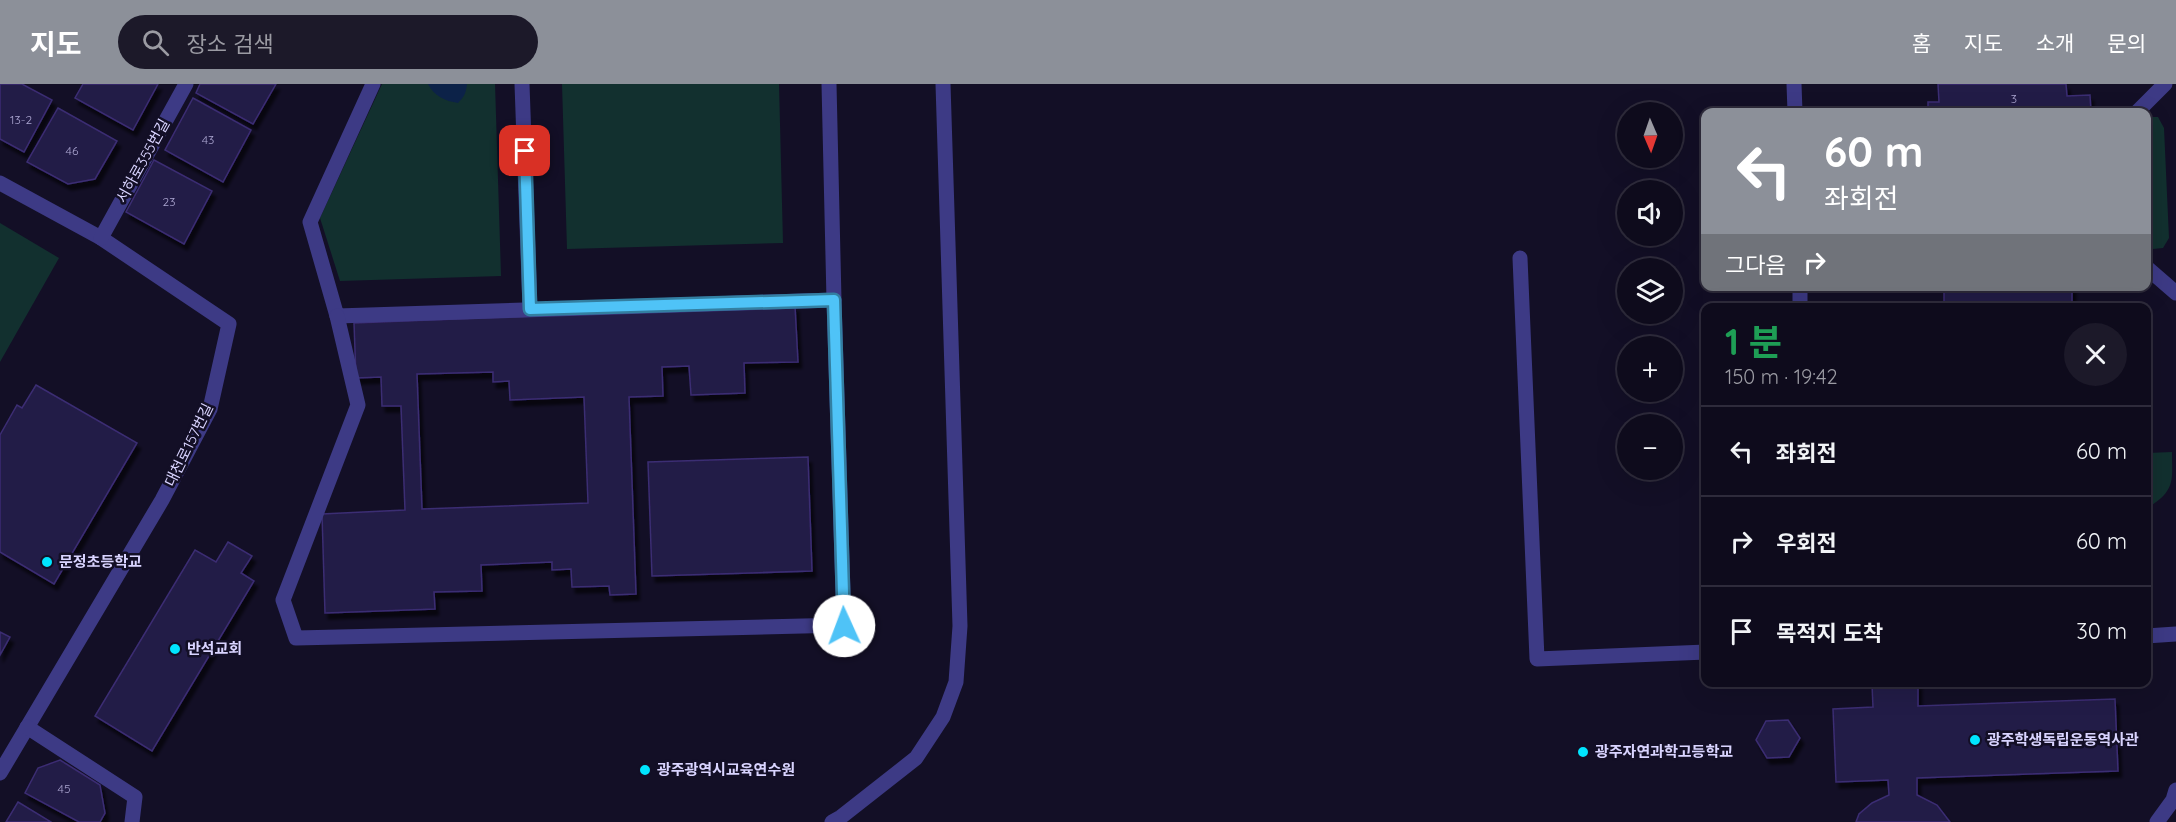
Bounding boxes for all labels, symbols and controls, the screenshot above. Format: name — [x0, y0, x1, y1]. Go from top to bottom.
search box — [118, 15, 538, 69]
text: 지도 — [30, 26, 82, 61]
icon: search — [139, 26, 172, 59]
text: 장소 검색 — [187, 30, 274, 58]
text: 홈 — [1912, 30, 1931, 56]
text: 지도 — [1964, 30, 2003, 56]
text: 소개 — [2036, 30, 2074, 56]
text: 문의 — [2107, 30, 2146, 56]
house number: 3 — [2011, 91, 2017, 106]
north arrow — [1617, 102, 1683, 168]
map controls — [1617, 102, 1683, 480]
house number: 13-2 — [10, 112, 32, 127]
street label: 서하로355번길 — [112, 115, 173, 206]
pin — [499, 125, 550, 176]
text: 60 m — [1824, 125, 1924, 178]
house number: 43 — [202, 132, 214, 147]
icon: left — [1725, 132, 1803, 210]
icon: arrive — [508, 134, 541, 167]
house number: 46 — [66, 143, 79, 158]
button: sound — [1617, 180, 1683, 246]
text: 좌회전 — [1824, 181, 1899, 215]
house number: 23 — [163, 194, 175, 209]
icon: right — [1798, 246, 1831, 279]
text: 그다음 — [1725, 251, 1786, 279]
button: layers — [1617, 258, 1683, 324]
text: 1 분 — [1725, 319, 1782, 364]
button: close — [2064, 323, 2127, 386]
button: + — [1617, 336, 1683, 402]
text: 150 m · 19:42 — [1725, 364, 1838, 389]
street label: 대천로157번길 — [160, 400, 217, 490]
button: − — [1617, 414, 1683, 480]
icon: left — [1725, 435, 1758, 468]
text: 60 m — [2076, 437, 2127, 465]
text: 좌회전 — [1776, 439, 1837, 467]
icon: right — [1725, 525, 1758, 558]
text: 60 m — [2076, 527, 2127, 555]
text: 우회전 — [1776, 529, 1837, 557]
place label: 문정초등학교 — [59, 552, 142, 571]
marker: 문정초등학교 — [40, 555, 54, 569]
position arrow — [812, 594, 876, 658]
icon: arrive — [1725, 615, 1758, 648]
text: 30 m — [2076, 617, 2127, 645]
text: 목적지 도착 — [1776, 619, 1883, 647]
place label: 반석교회 — [187, 639, 242, 658]
marker: 반석교회 — [168, 642, 182, 656]
place label: 광주학생독립운동역사관 — [1987, 730, 2139, 749]
marker: 광주학생독립운동역사관 — [1968, 733, 1982, 747]
place label: 광주자연과학고등학교 — [1595, 742, 1733, 761]
marker: 광주자연과학고등학교 — [1576, 745, 1590, 759]
place label: 광주광역시교육연수원 — [657, 760, 795, 779]
marker: 광주광역시교육연수원 — [638, 763, 652, 777]
house number: 45 — [58, 781, 70, 796]

